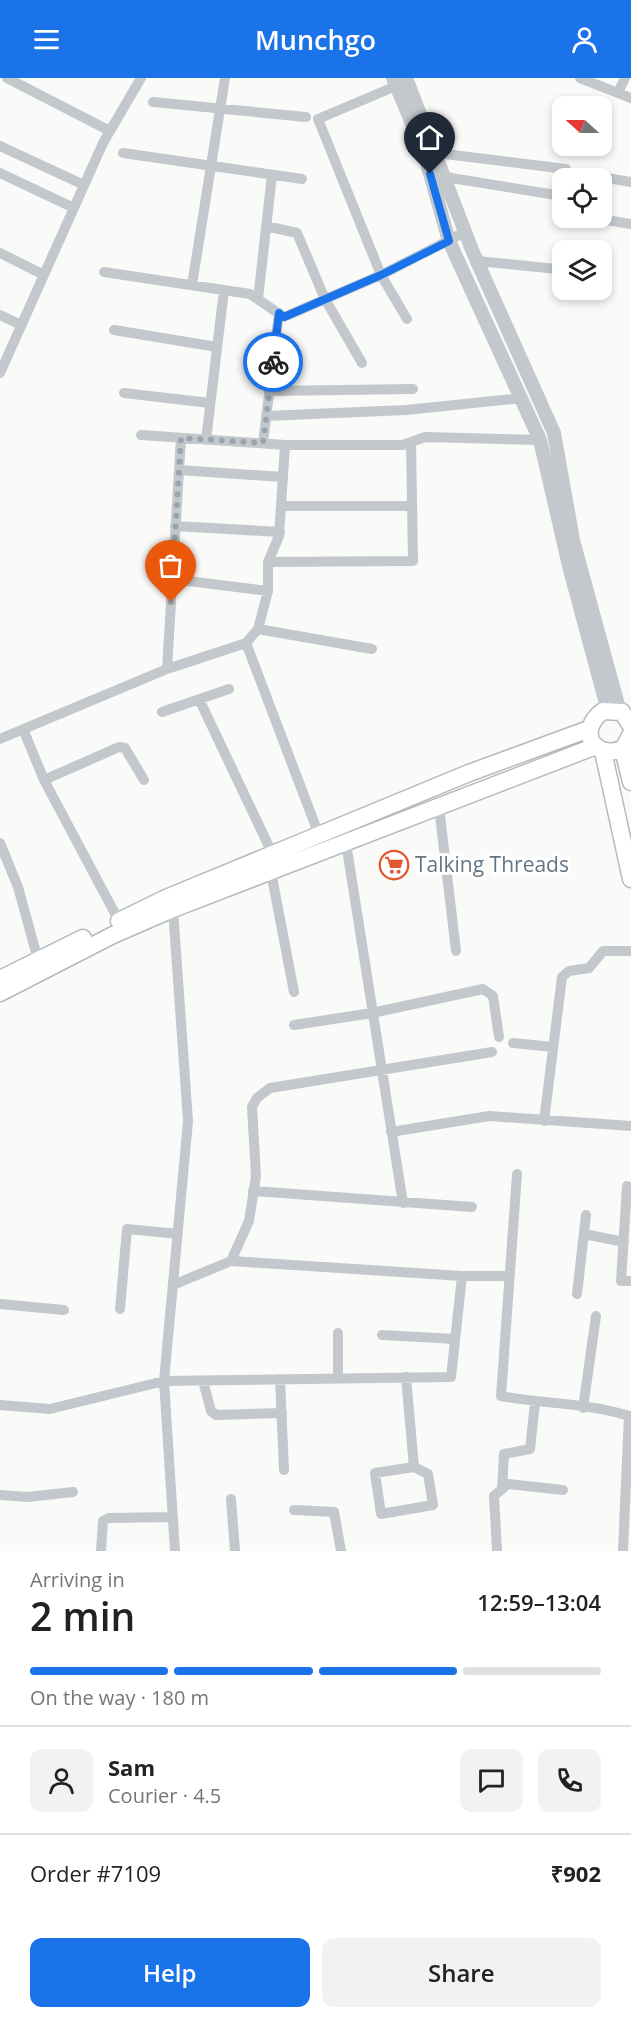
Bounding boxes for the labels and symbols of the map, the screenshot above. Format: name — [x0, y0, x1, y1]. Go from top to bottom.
north arrow — [552, 96, 612, 156]
pin — [404, 112, 455, 174]
courier — [243, 332, 303, 392]
pin — [145, 540, 196, 602]
supermarket icon: Talking Threads — [378, 849, 410, 881]
place label: Talking Threads — [415, 850, 569, 878]

